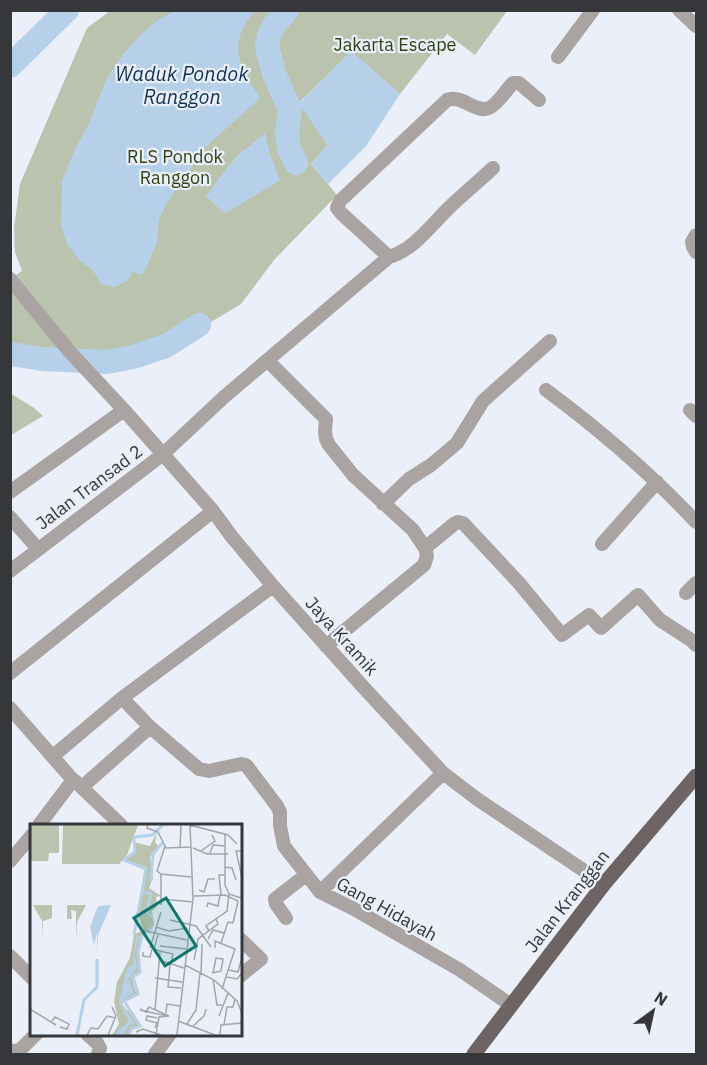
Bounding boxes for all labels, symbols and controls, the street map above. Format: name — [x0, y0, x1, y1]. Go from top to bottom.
park label: Jakarta Escape — [334, 33, 457, 56]
water label: Waduk Pondok Ranggon — [115, 60, 249, 110]
park label: RLS Pondok Ranggon — [127, 145, 224, 189]
street label: Jalan Transad 2 — [31, 439, 147, 535]
street label: Jaya Kramik — [301, 592, 384, 681]
inset map — [30, 824, 242, 1035]
street label: Jalan Kranggan — [520, 845, 614, 957]
street label: Gang Hidayah — [333, 872, 441, 946]
north arrow — [623, 981, 683, 1041]
text: N — [651, 987, 671, 1010]

